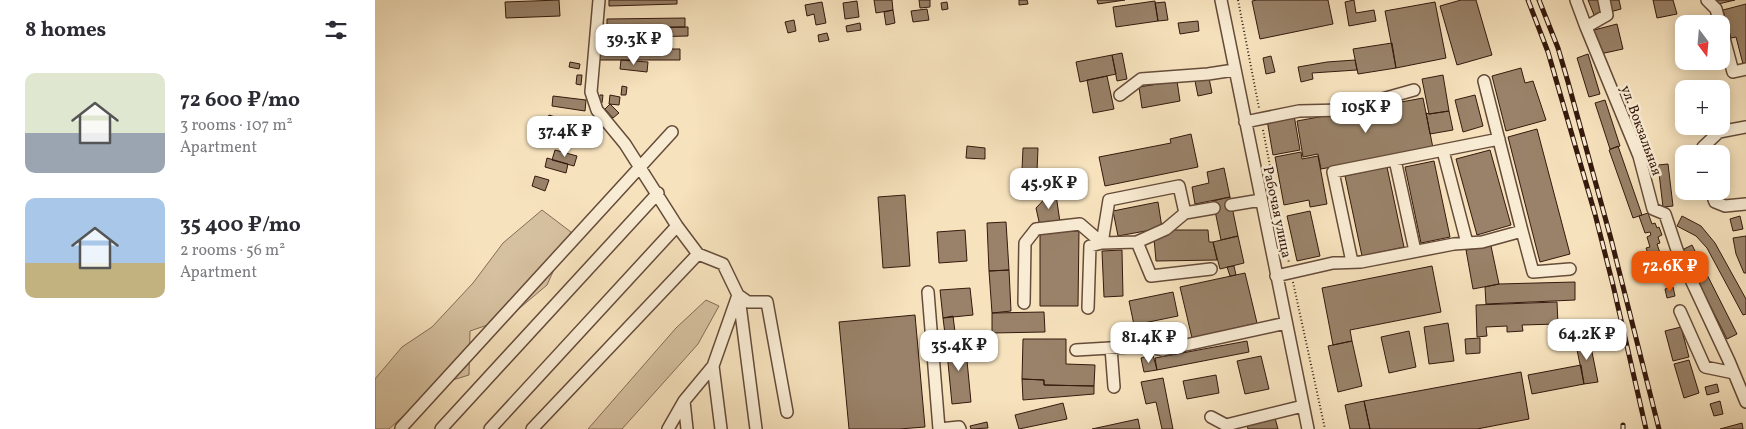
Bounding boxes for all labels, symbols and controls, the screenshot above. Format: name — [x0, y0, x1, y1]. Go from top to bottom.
north arrow — [1675, 15, 1730, 70]
map controls — [1675, 15, 1730, 200]
text: 8 homes — [25, 16, 106, 45]
icon: filters — [322, 16, 350, 44]
pin: 39.3K ₽ — [588, 23, 680, 66]
text: 39.3K ₽ — [607, 29, 661, 51]
button: + — [1675, 80, 1730, 135]
street label: ул. Вокзальная — [1615, 83, 1666, 178]
text: 72 600 ₽/mo — [180, 86, 300, 115]
pin: 105K ₽ — [1325, 92, 1407, 134]
icon: home — [65, 93, 125, 153]
text: 105K ₽ — [1341, 97, 1391, 119]
text: 3 rooms · 107 m² — [180, 115, 293, 137]
pin: 37.4K ₽ — [519, 116, 611, 158]
text: 37.4K ₽ — [538, 121, 592, 143]
text: Apartment — [180, 137, 257, 159]
button: − — [1675, 145, 1730, 200]
street label: Рабочая улица — [1258, 165, 1296, 260]
pin: 45.9K ₽ — [1003, 168, 1095, 210]
text: 45.9K ₽ — [1021, 173, 1077, 195]
text: 35 400 ₽/mo — [180, 211, 301, 240]
icon: home — [65, 218, 125, 278]
text: 2 rooms · 56 m² — [180, 240, 285, 262]
pin: 72.6K ₽ — [1624, 250, 1716, 293]
text: 72.6K ₽ — [1643, 256, 1697, 278]
text: Apartment — [180, 262, 257, 284]
pin: 64.2K ₽ — [1541, 318, 1633, 361]
pin: 81.4K ₽ — [1103, 322, 1195, 364]
text: 64.2K ₽ — [1559, 324, 1615, 346]
text: 81.4K ₽ — [1121, 327, 1177, 349]
pin: 35.4K ₽ — [913, 330, 1005, 372]
text: 35.4K ₽ — [931, 335, 987, 357]

